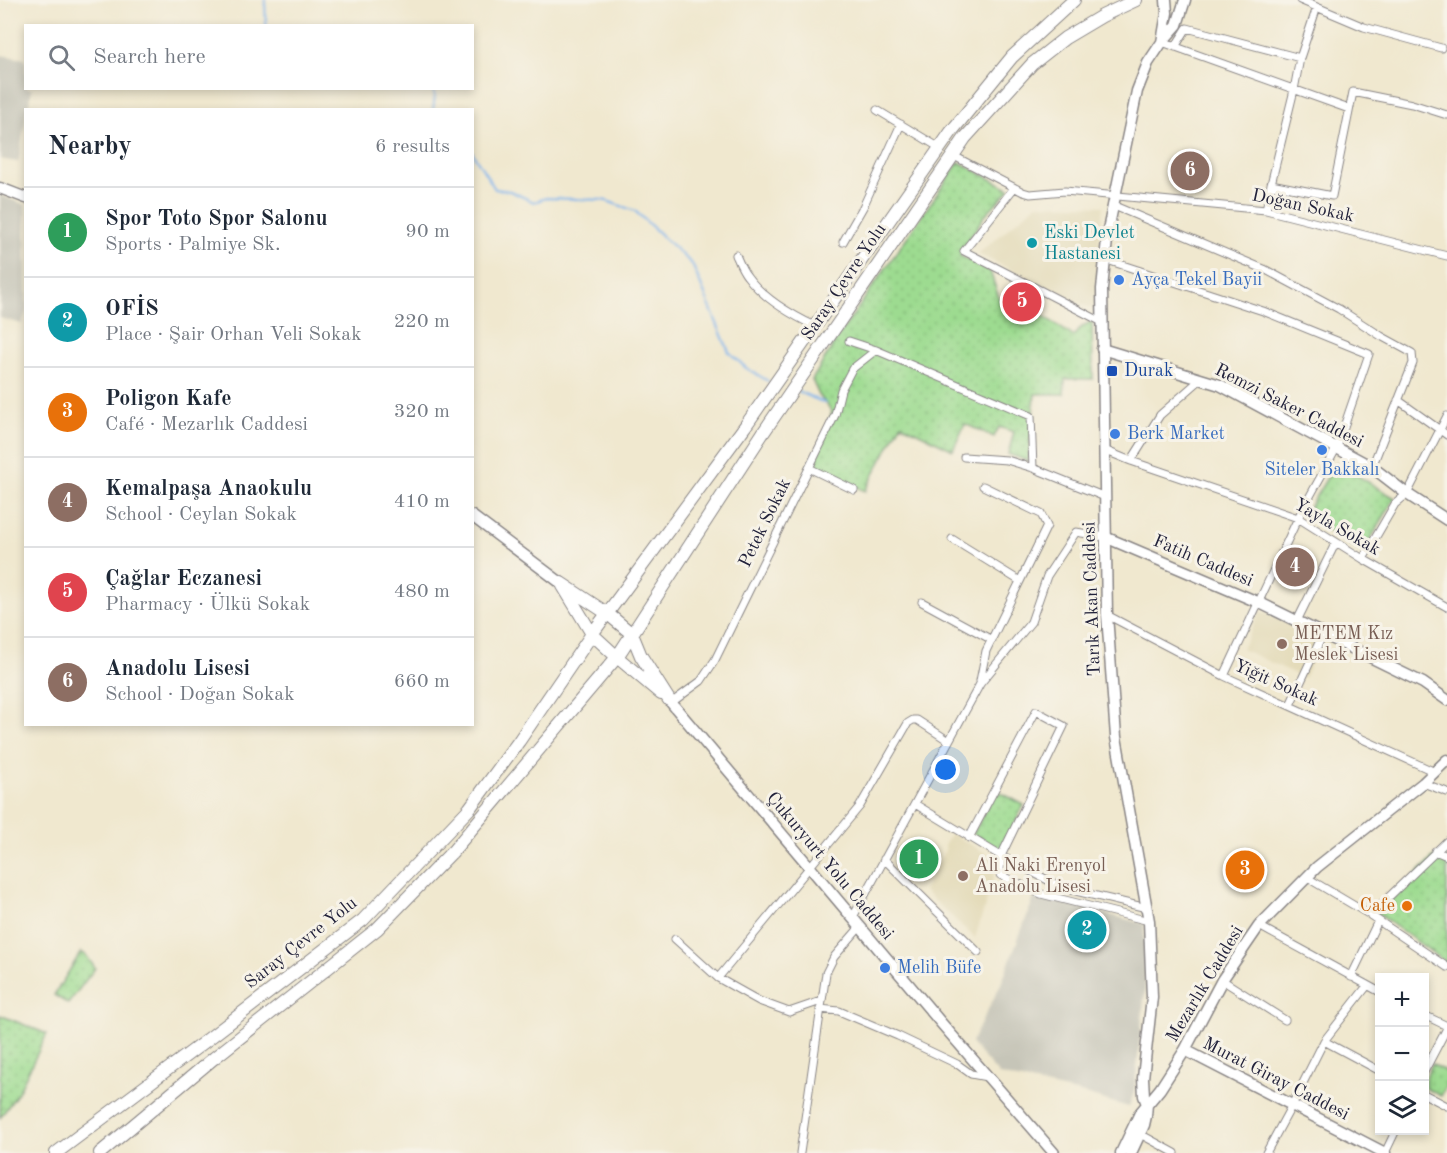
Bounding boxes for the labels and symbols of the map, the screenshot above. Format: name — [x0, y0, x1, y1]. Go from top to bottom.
pin: 6 — [1170, 148, 1210, 194]
street label: Doğan Sokak — [1250, 186, 1356, 226]
street label: Saray Çevre Yolu — [798, 220, 890, 344]
place label: Eski Devlet Hastanesi — [1044, 224, 1135, 263]
marker: Eski Devlet Hastanesi — [1025, 236, 1039, 250]
place label: Ayça Tekel Bayii — [1131, 271, 1262, 289]
marker: Ayça Tekel Bayii — [1112, 273, 1126, 287]
pin: 5 — [1002, 280, 1042, 324]
street label: Remzi Saker Caddesi — [1212, 361, 1366, 451]
place label: Durak — [1124, 362, 1173, 380]
marker: Durak — [1105, 364, 1119, 378]
place label: Berk Market — [1127, 425, 1225, 443]
marker: Berk Market — [1108, 427, 1122, 441]
marker: Siteler Bakkalı — [1315, 443, 1329, 457]
place label: Siteler Bakkalı — [1265, 461, 1380, 479]
street label: Petek Sokak — [736, 476, 794, 570]
street label: Yayla Sokak — [1291, 495, 1383, 559]
street label: Tarık Akan Caddesi — [1080, 521, 1104, 677]
street label: Fatih Caddesi — [1150, 532, 1256, 590]
pin: 4 — [1276, 544, 1314, 590]
place label: METEM Kız Meslek Lisesi — [1294, 625, 1399, 664]
marker: METEM Kız Meslek Lisesi — [1275, 637, 1289, 651]
street label: Yiğit Sokak — [1231, 656, 1321, 710]
your location — [931, 755, 960, 784]
street label: Çukuryurt Yolu Caddesi — [763, 789, 897, 943]
pin: 1 — [900, 836, 938, 882]
pin: 3 — [1226, 848, 1264, 892]
place label: Ali Naki Erenyol Anadolu Lisesi — [975, 857, 1106, 896]
marker: Ali Naki Erenyol Anadolu Lisesi — [956, 869, 970, 883]
street label: Saray Çevre Yolu — [242, 894, 361, 992]
place label: Cafe — [1360, 897, 1395, 915]
marker: Cafe — [1400, 899, 1414, 913]
pin: 2 — [1068, 908, 1106, 952]
street label: Mezarlık Caddesi — [1163, 923, 1247, 1045]
place label: Melih Büfe — [897, 959, 981, 977]
marker: Melih Büfe — [878, 961, 892, 975]
street label: Murat Giray Caddesi — [1200, 1034, 1352, 1124]

